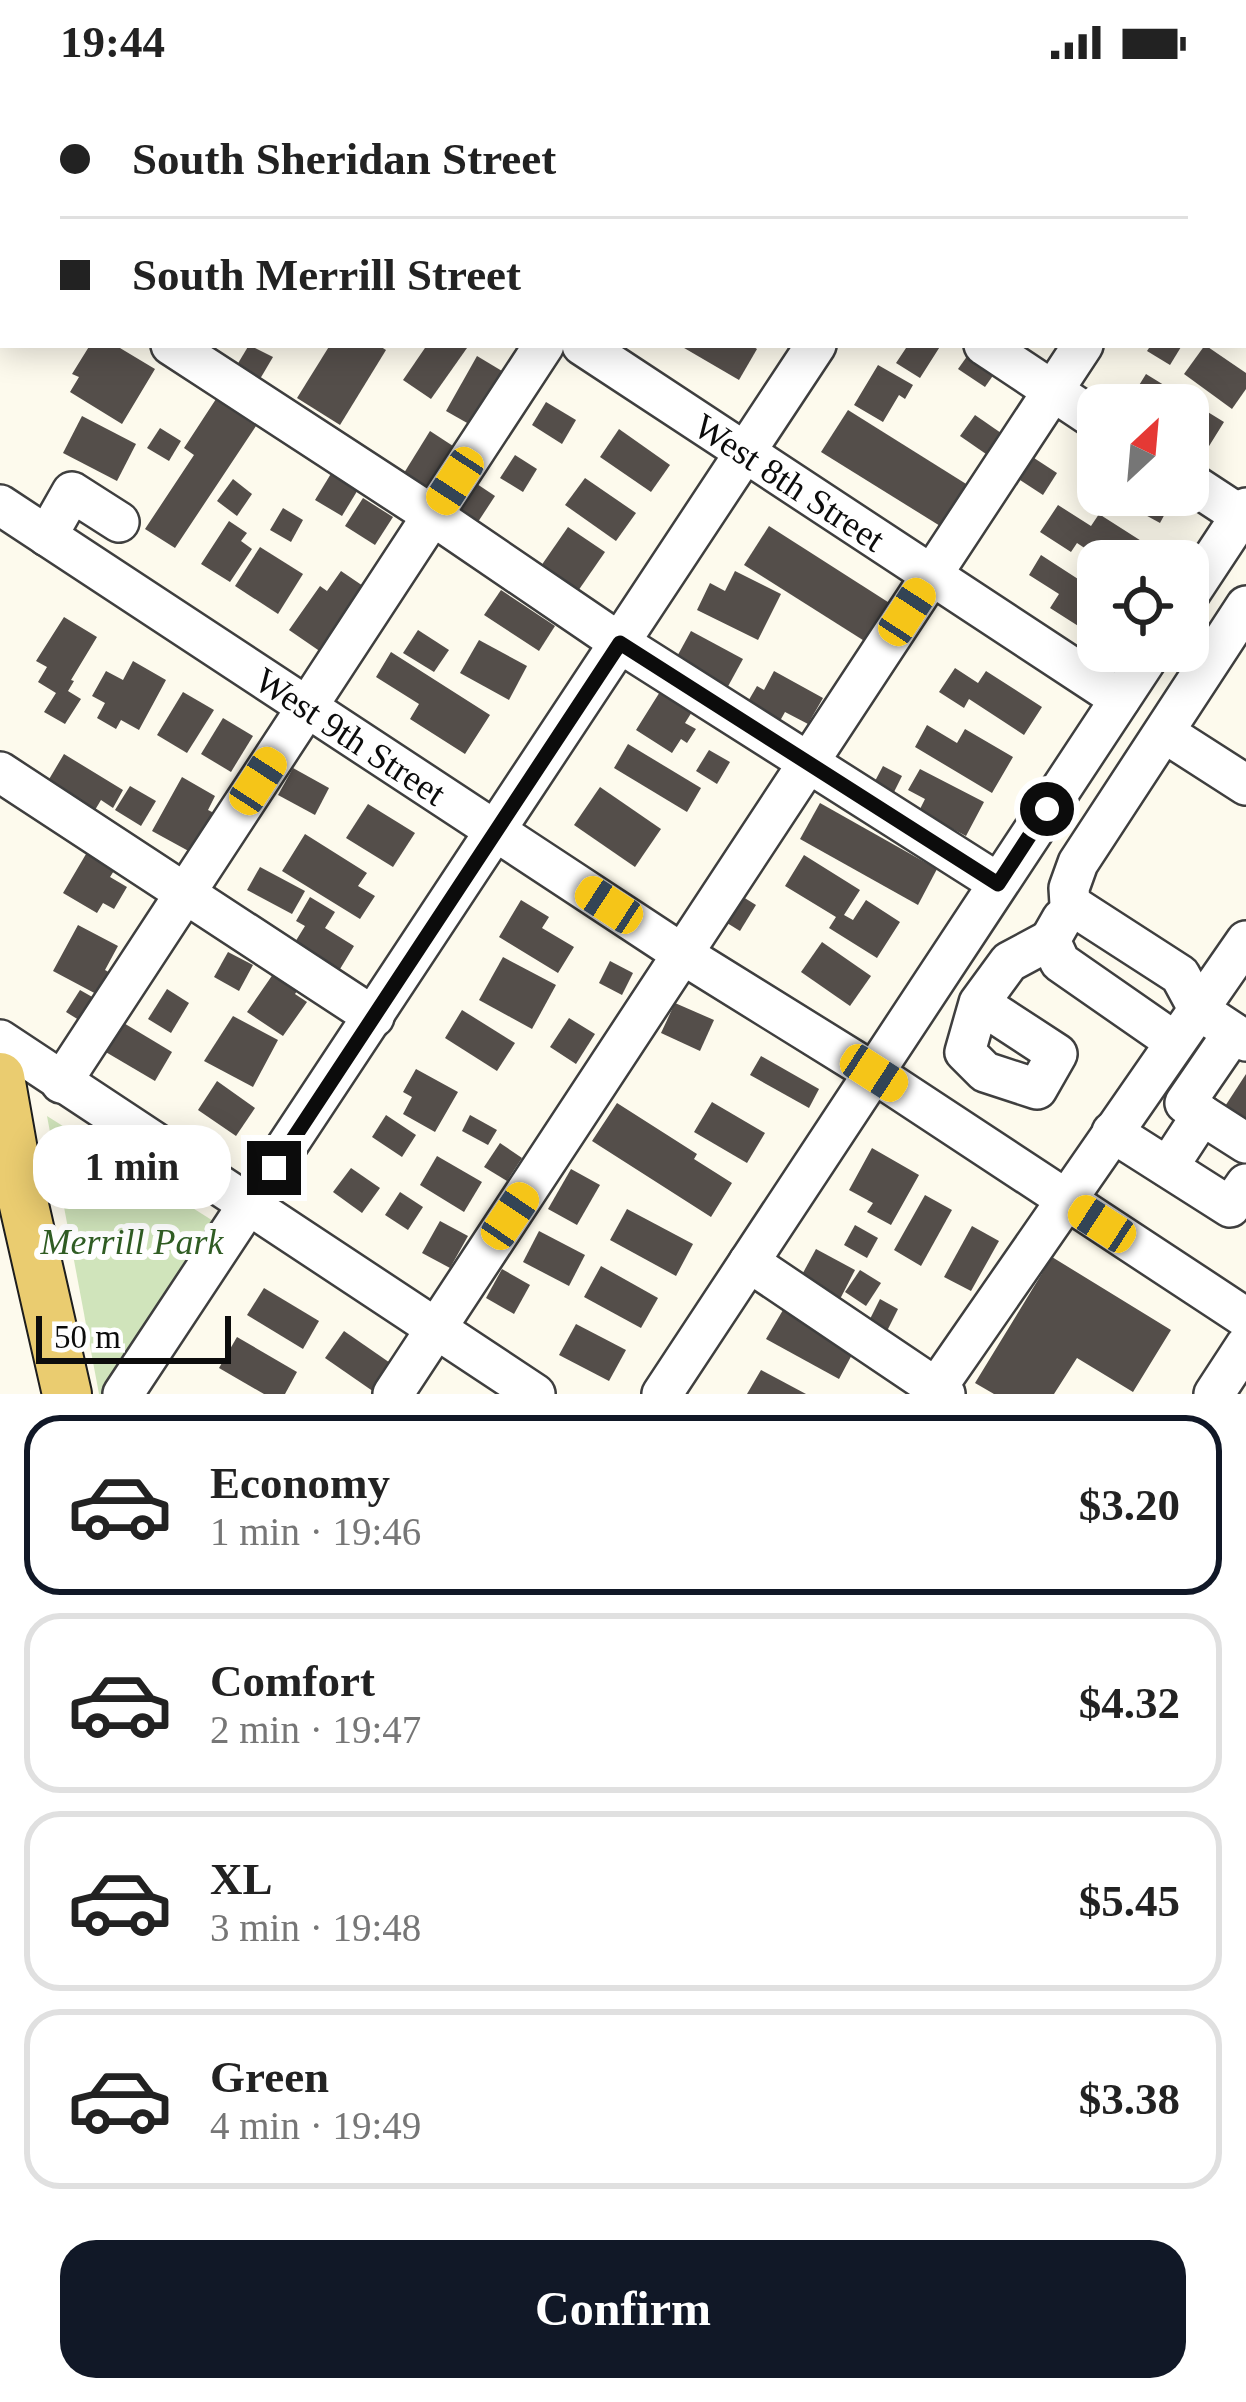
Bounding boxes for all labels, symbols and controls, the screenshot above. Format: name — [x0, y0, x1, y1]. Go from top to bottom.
text: 19:44 — [60, 17, 165, 67]
text: South Sheridan Street — [132, 134, 556, 184]
text: South Merrill Street — [132, 250, 521, 300]
north arrow — [1077, 384, 1209, 516]
map controls — [1077, 384, 1209, 672]
street label: West 8th Street — [687, 406, 892, 560]
car — [420, 441, 490, 521]
button: locate — [1077, 540, 1209, 672]
car — [872, 572, 942, 652]
street label: West 9th Street — [248, 660, 453, 814]
car — [223, 741, 293, 821]
route start — [1020, 782, 1074, 836]
car — [569, 870, 649, 940]
car — [834, 1038, 914, 1108]
callout: 1 min — [34, 1126, 232, 1210]
route end — [247, 1141, 301, 1195]
text: 1 min — [85, 1145, 179, 1188]
car — [475, 1176, 545, 1256]
car — [1062, 1189, 1142, 1259]
park label: Merrill Park — [40, 1222, 225, 1262]
scale bar — [36, 1310, 231, 1363]
text: 50 m — [54, 1319, 121, 1355]
icon: car — [66, 1451, 174, 1559]
text: Economy — [210, 1458, 390, 1508]
text: $3.20 — [1079, 1480, 1180, 1530]
text: 1 min · 19:46 — [210, 1510, 421, 1553]
icon: car — [66, 1649, 174, 1757]
text: Comfort — [210, 1656, 375, 1706]
text: $4.32 — [1079, 1678, 1180, 1728]
text: 2 min · 19:47 — [210, 1708, 421, 1751]
icon: car — [66, 1847, 174, 1955]
text: XL — [210, 1854, 273, 1904]
text: $5.45 — [1079, 1876, 1180, 1926]
text: 3 min · 19:48 — [210, 1906, 421, 1949]
icon: car — [66, 2045, 174, 2153]
text: Green — [210, 2052, 329, 2102]
text: $3.38 — [1079, 2074, 1180, 2124]
text: 4 min · 19:49 — [210, 2104, 421, 2147]
button: Confirm — [60, 2240, 1186, 2378]

